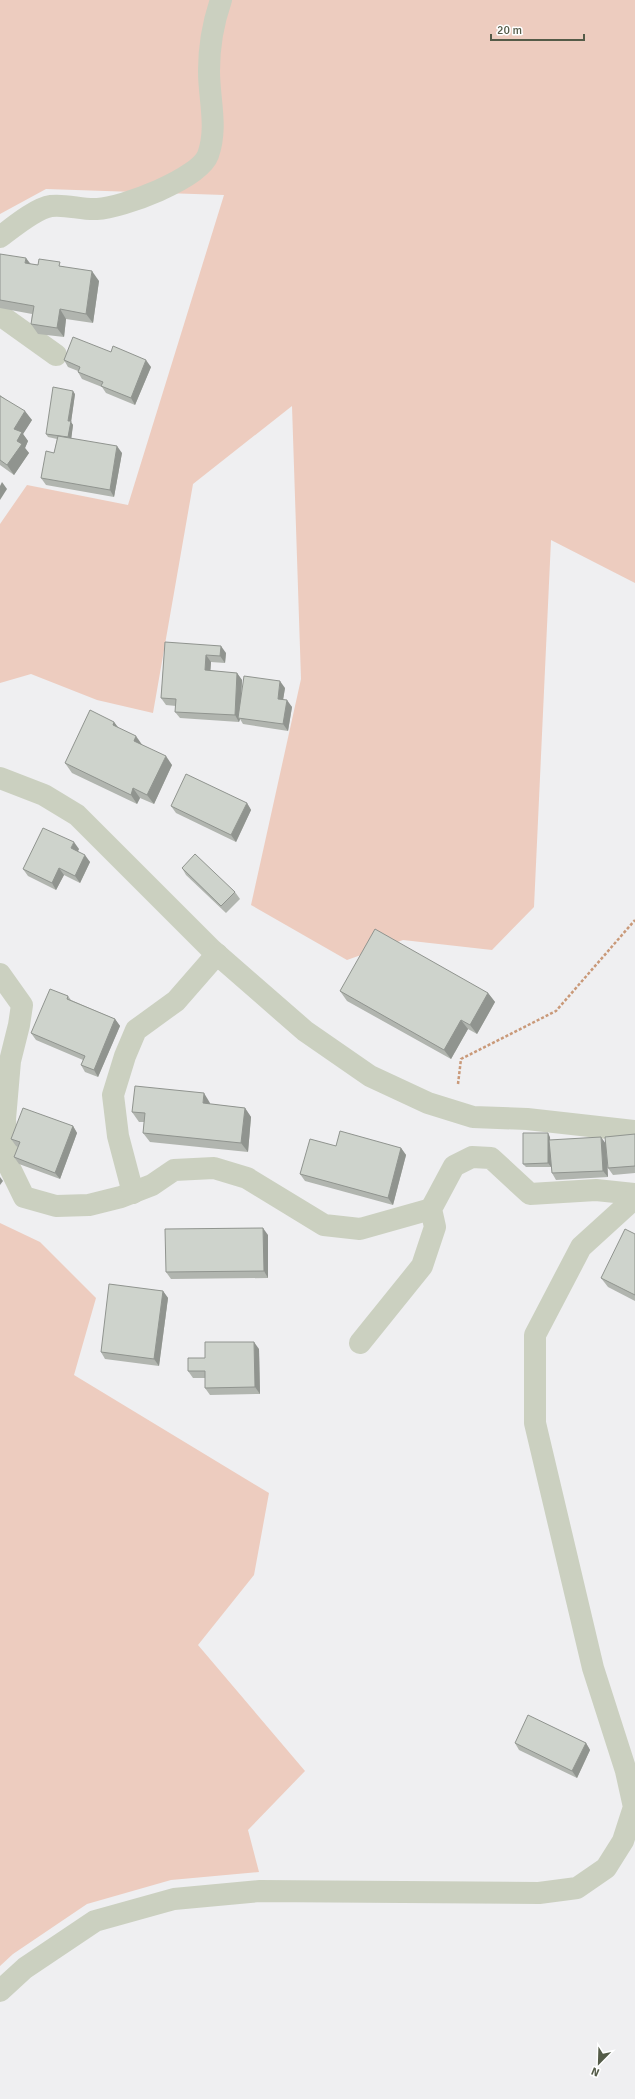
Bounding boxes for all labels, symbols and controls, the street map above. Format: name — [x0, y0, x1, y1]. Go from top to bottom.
scale bar — [491, 16, 584, 42]
text: 20 m — [497, 23, 522, 38]
north arrow — [579, 2043, 619, 2083]
text: N — [589, 2064, 601, 2079]

